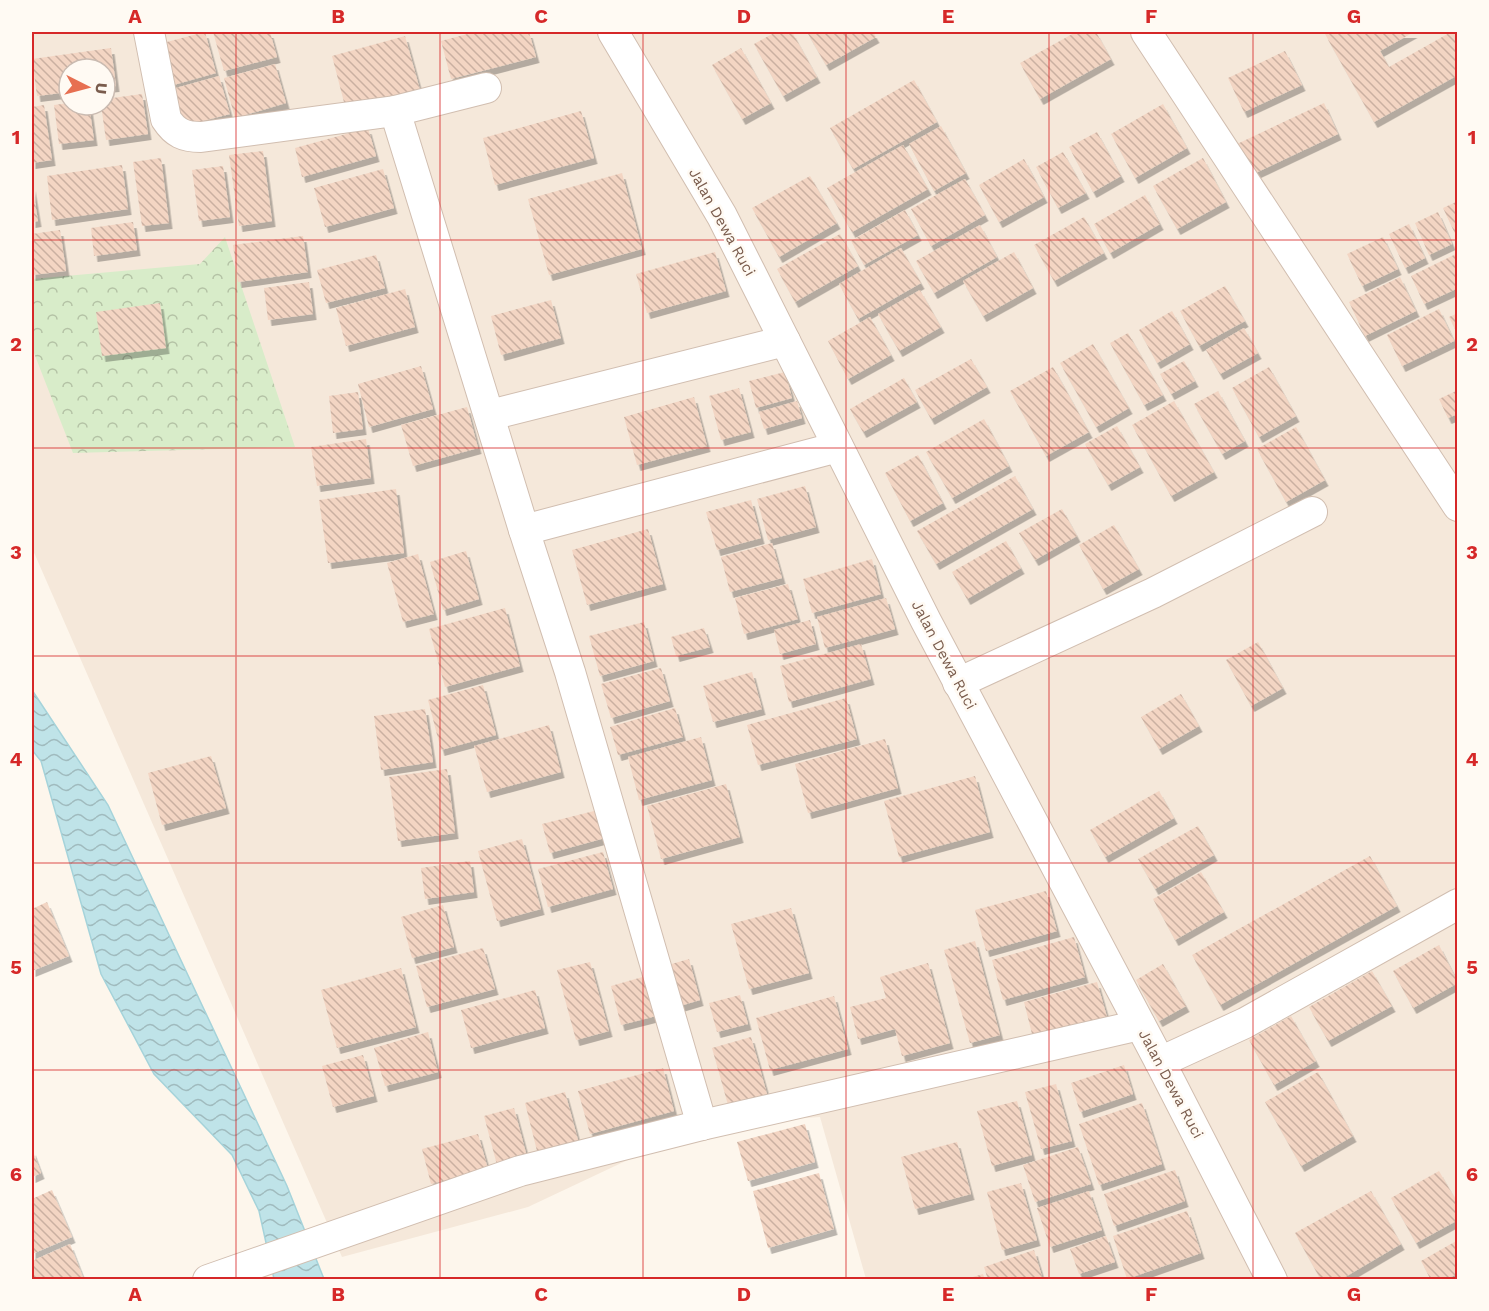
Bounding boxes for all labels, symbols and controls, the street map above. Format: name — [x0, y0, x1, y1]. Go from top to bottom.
text: A — [128, 4, 142, 28]
text: B — [331, 4, 345, 28]
text: C — [534, 4, 548, 28]
text: D — [737, 4, 751, 28]
text: E — [942, 4, 954, 28]
text: F — [1145, 4, 1157, 28]
text: G — [1347, 4, 1361, 28]
north arrow — [57, 57, 117, 117]
text: U — [91, 82, 111, 95]
text: 1 — [12, 125, 20, 149]
text: 1 — [1468, 125, 1476, 149]
street label: Jalan Dewa Ruci — [685, 165, 759, 279]
text: 2 — [10, 332, 22, 356]
text: 2 — [1466, 332, 1478, 356]
text: 3 — [10, 540, 22, 564]
text: 3 — [1466, 540, 1478, 564]
street label: Jalan Dewa Ruci — [908, 598, 980, 712]
text: 4 — [10, 747, 23, 771]
text: 4 — [1466, 747, 1479, 771]
text: 5 — [10, 955, 22, 979]
text: 5 — [1466, 955, 1478, 979]
street label: Jalan Dewa Ruci — [1135, 1027, 1207, 1141]
text: 6 — [10, 1162, 22, 1186]
text: 6 — [1466, 1162, 1478, 1186]
text: A — [128, 1282, 142, 1306]
text: B — [331, 1282, 345, 1306]
text: C — [534, 1282, 548, 1306]
text: D — [737, 1282, 751, 1306]
text: E — [942, 1282, 954, 1306]
text: F — [1145, 1282, 1157, 1306]
text: G — [1347, 1282, 1361, 1306]

